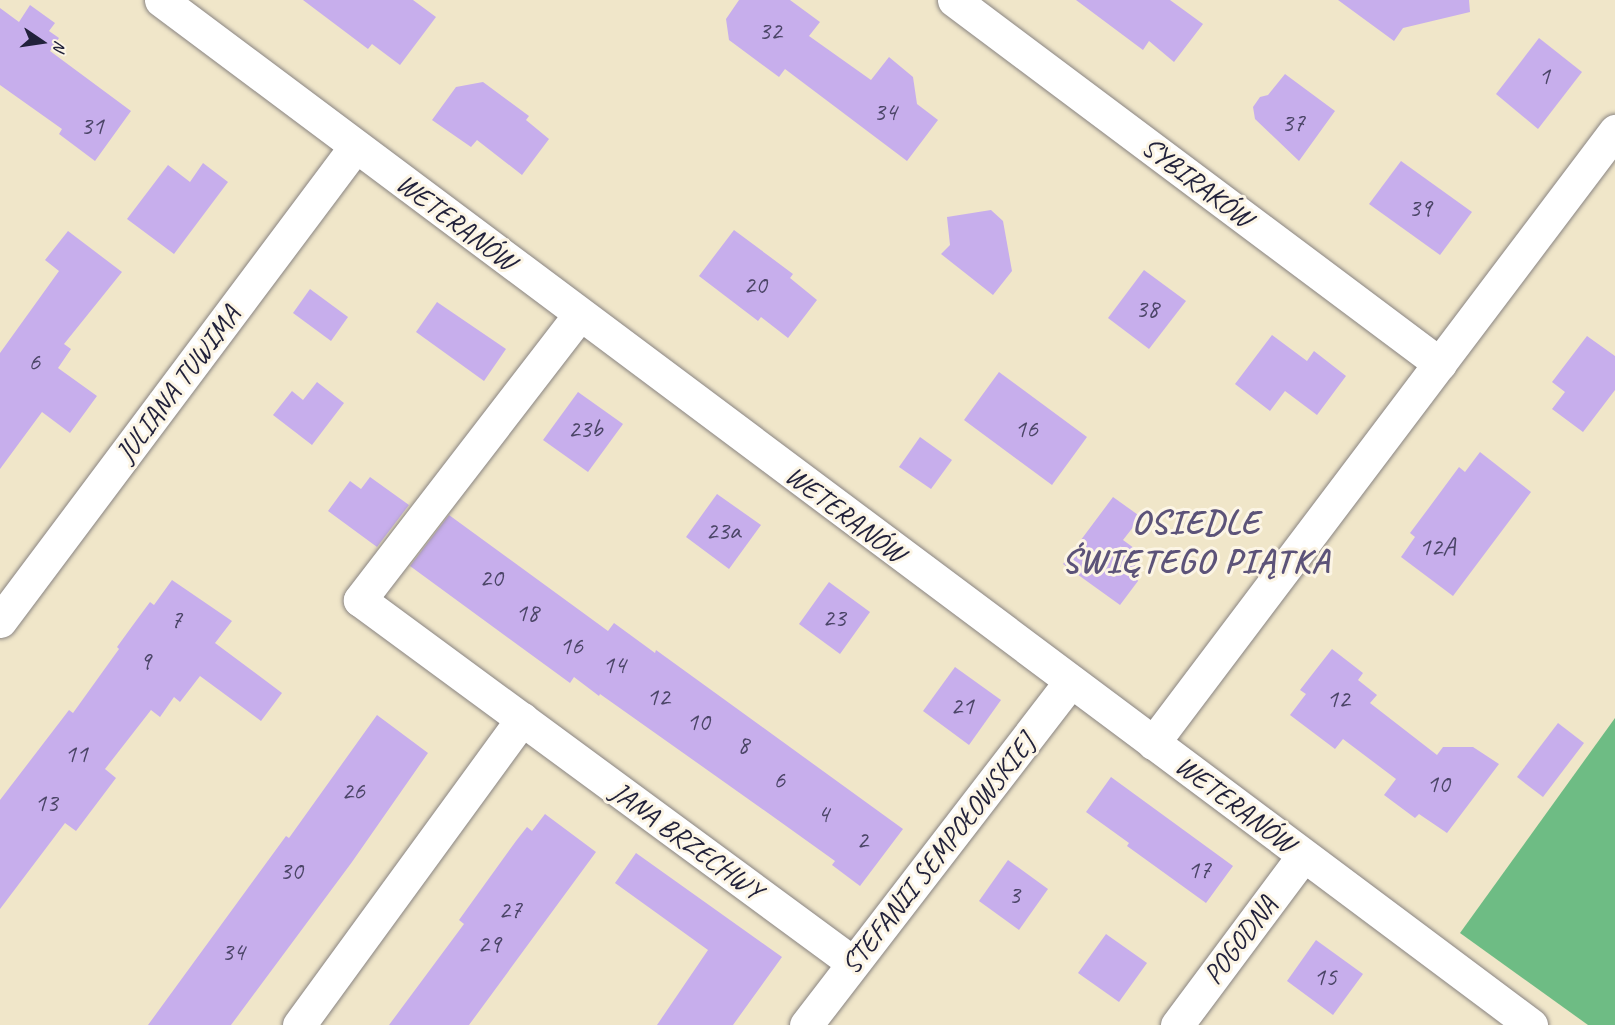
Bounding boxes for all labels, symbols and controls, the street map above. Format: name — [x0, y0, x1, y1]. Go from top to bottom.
north arrow — [12, 12, 72, 72]
house number: 32 — [758, 15, 782, 47]
text: N — [49, 39, 70, 53]
house number: 1 — [1538, 60, 1550, 92]
house number: 34 — [873, 96, 897, 128]
house number: 37 — [1281, 107, 1305, 139]
house number: 31 — [80, 110, 104, 142]
street label: SYBIRAKÓW — [1135, 130, 1259, 234]
street label: WETERANÓW — [390, 166, 522, 278]
house number: 39 — [1408, 192, 1432, 224]
house number: 20 — [743, 269, 767, 301]
house number: 38 — [1135, 293, 1159, 325]
street label: JULIANA TUWIMA — [109, 300, 247, 468]
house number: 6 — [28, 346, 40, 378]
house number: 23b — [568, 413, 602, 445]
house number: 16 — [1014, 413, 1038, 445]
street label: WETERANÓW — [779, 458, 911, 570]
district label: OSIEDLE ŚWIĘTEGO PIĄTKA — [1062, 501, 1330, 580]
house number: 23a — [706, 515, 740, 547]
house number: 12A — [1419, 531, 1455, 563]
house number: 20 — [479, 562, 503, 594]
house number: 18 — [515, 597, 539, 629]
house number: 23 — [822, 602, 846, 634]
house number: 7 — [170, 604, 182, 636]
house number: 16 — [559, 630, 583, 662]
house number: 9 — [139, 645, 151, 677]
house number: 14 — [602, 649, 626, 681]
house number: 12 — [646, 681, 670, 713]
house number: 12 — [1326, 683, 1350, 715]
house number: 21 — [950, 690, 974, 722]
house number: 10 — [686, 706, 710, 738]
street label: STEFANII SEMPOŁOWSKIEJ — [834, 727, 1042, 981]
house number: 8 — [737, 729, 749, 761]
house number: 11 — [64, 738, 88, 770]
street label: WETERANÓW — [1169, 748, 1301, 860]
house number: 6 — [773, 764, 785, 796]
house number: 10 — [1426, 768, 1450, 800]
house number: 26 — [341, 775, 365, 807]
street label: JANA BRZECHWY — [605, 775, 769, 907]
house number: 13 — [34, 787, 58, 819]
house number: 4 — [817, 798, 829, 830]
house number: 2 — [856, 824, 868, 856]
house number: 17 — [1187, 854, 1211, 886]
house number: 30 — [279, 855, 303, 887]
house number: 3 — [1008, 879, 1020, 911]
street label: POGODNA — [1196, 889, 1284, 991]
house number: 27 — [498, 894, 522, 926]
house number: 29 — [477, 928, 501, 960]
house number: 34 — [221, 936, 245, 968]
house number: 15 — [1313, 961, 1337, 993]

